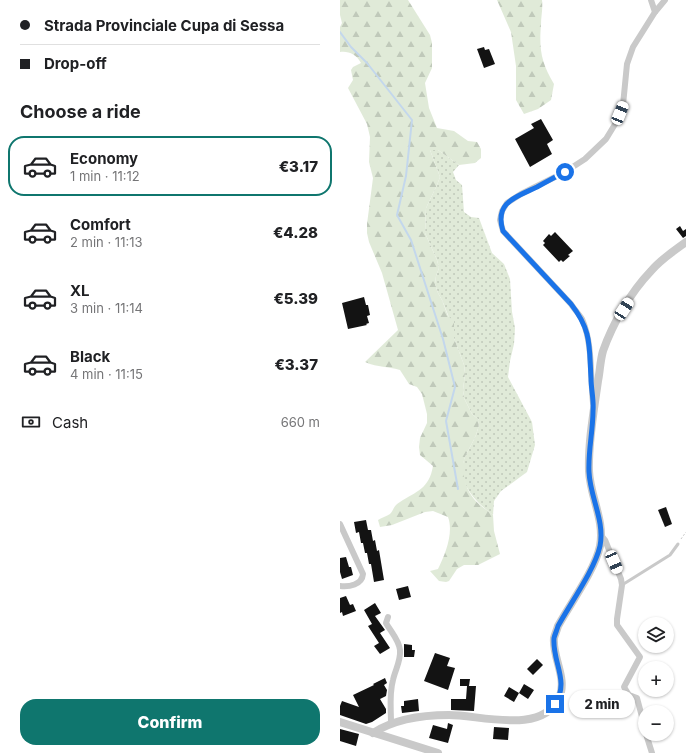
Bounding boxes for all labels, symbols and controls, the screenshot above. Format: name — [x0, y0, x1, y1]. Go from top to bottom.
text: Strada Provinciale Cupa di Sessa — [44, 16, 284, 35]
text: Drop-off — [44, 54, 107, 73]
car — [610, 100, 630, 126]
text: Choose a ride — [20, 101, 141, 122]
icon: car — [22, 148, 58, 184]
text: Economy — [70, 149, 138, 168]
text: €3.17 — [279, 157, 318, 176]
route start — [556, 163, 574, 181]
text: 1 min · 11:12 — [70, 168, 140, 184]
icon: car — [22, 214, 58, 250]
text: Comfort — [70, 215, 131, 234]
text: €4.28 — [273, 223, 318, 242]
text: 2 min · 11:13 — [70, 234, 143, 250]
icon: car — [22, 280, 58, 316]
text: XL — [70, 281, 90, 300]
text: €5.39 — [273, 289, 318, 308]
car — [612, 296, 636, 322]
text: 3 min · 11:14 — [70, 300, 143, 316]
icon: car — [22, 346, 58, 382]
text: Black — [70, 347, 110, 366]
text: €3.37 — [274, 355, 318, 374]
text: 4 min · 11:15 — [70, 366, 143, 382]
icon: cash — [20, 411, 42, 433]
text: Cash — [52, 413, 88, 432]
text: 660 m — [281, 414, 320, 430]
car — [604, 549, 624, 575]
map controls — [638, 617, 674, 741]
button: layers — [638, 617, 674, 653]
button: + — [638, 661, 674, 697]
callout: 2 min — [569, 690, 635, 718]
route end — [546, 695, 564, 713]
text: 2 min — [584, 696, 620, 712]
button: Confirm — [20, 699, 320, 745]
button: − — [638, 705, 674, 741]

